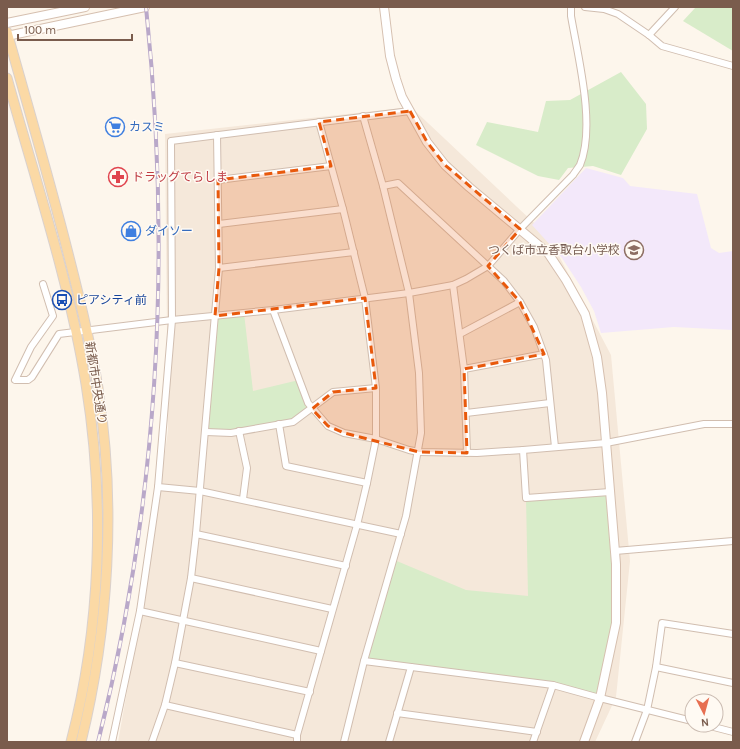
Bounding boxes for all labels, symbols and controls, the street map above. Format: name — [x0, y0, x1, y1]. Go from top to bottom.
scale bar — [18, 16, 132, 42]
text: 100 m — [24, 23, 56, 37]
supermarket icon: カスミ — [104, 116, 126, 138]
place label: カスミ — [129, 120, 165, 134]
pharmacy icon: ドラッグてらしま — [107, 166, 129, 188]
place label: ドラッグてらしま — [132, 170, 228, 184]
shop icon: ダイソー — [120, 220, 142, 242]
place label: ダイソー — [145, 224, 193, 238]
school or university icon: つくば市立香取台小学校 — [623, 239, 645, 261]
place label: つくば市立香取台小学校 — [488, 243, 620, 257]
bus stop icon: ピアシティ前 — [51, 289, 73, 311]
place label: ピアシティ前 — [76, 293, 147, 307]
street label: 新都市中央通り — [83, 340, 109, 426]
north arrow — [684, 693, 724, 733]
text: N — [700, 716, 710, 729]

